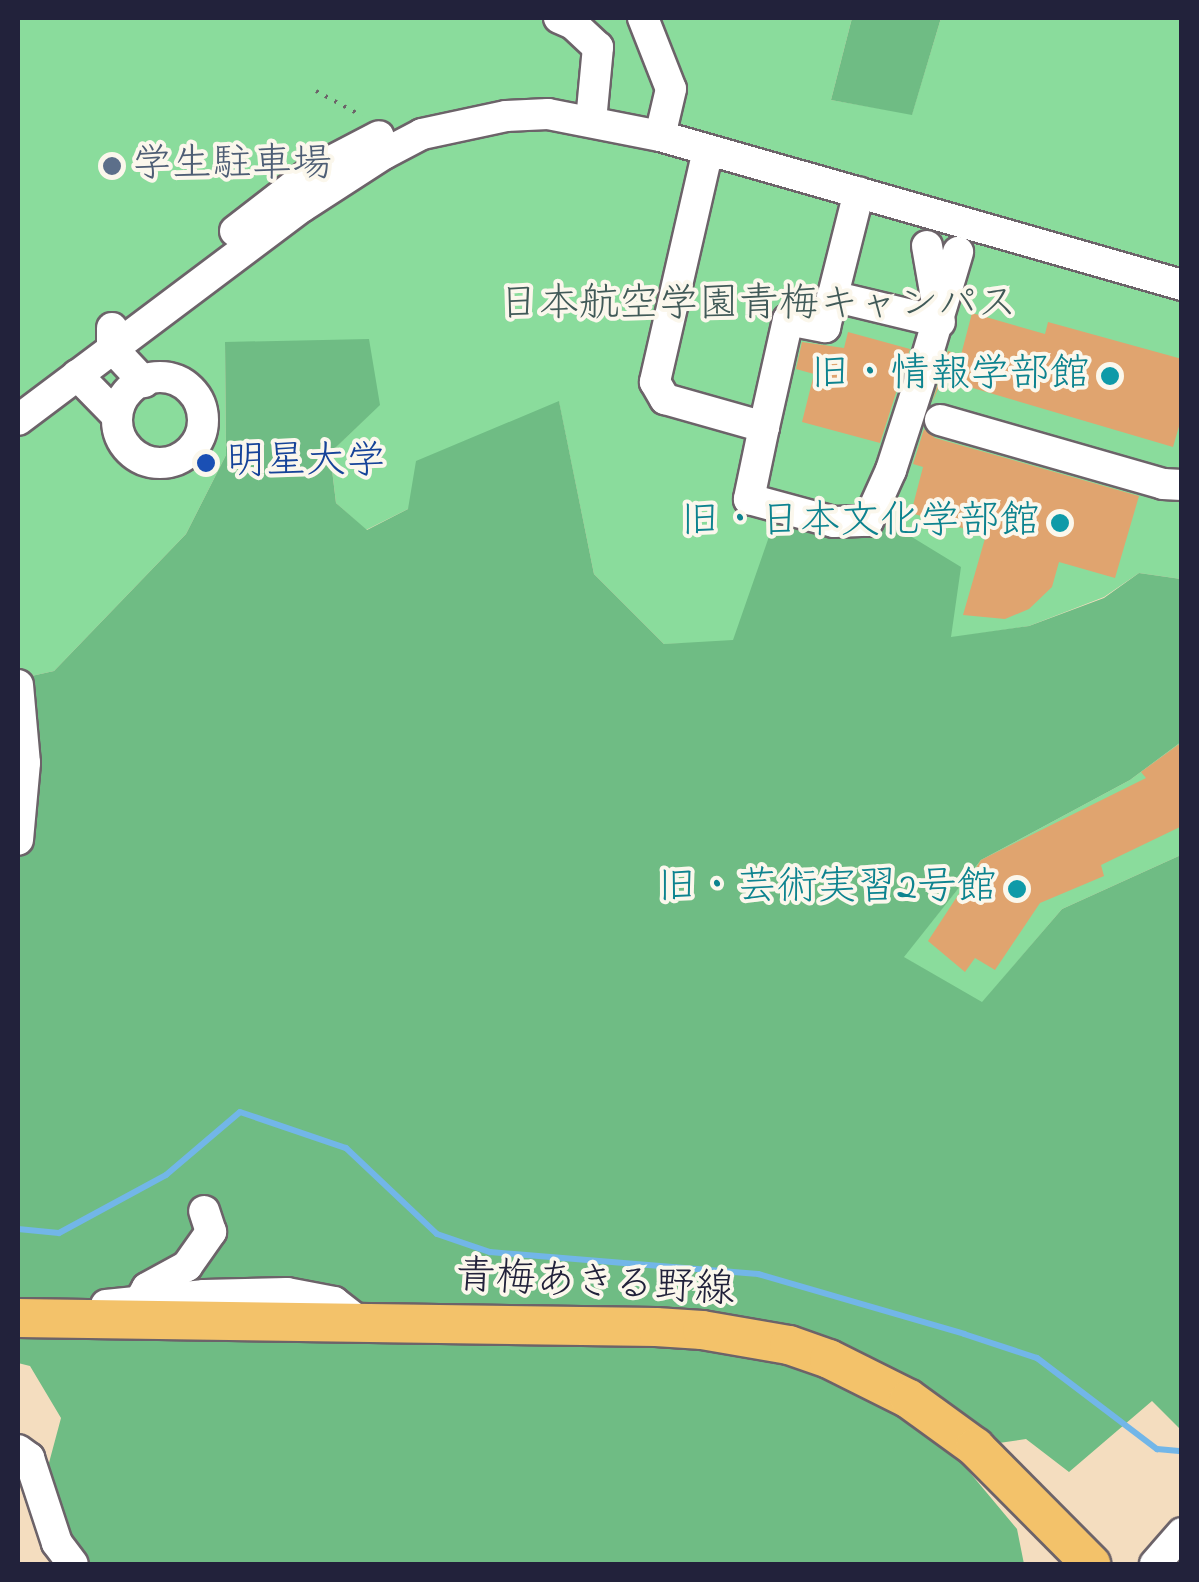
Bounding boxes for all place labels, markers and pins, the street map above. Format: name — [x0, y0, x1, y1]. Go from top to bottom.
place label: 学生駐車場 — [132, 142, 332, 190]
marker: 学生駐車場 — [101, 155, 123, 177]
place label: 旧・情報学部館 — [810, 352, 1090, 400]
marker: 旧・情報学部館 — [1099, 365, 1121, 387]
place label: 明星大学 — [226, 439, 386, 487]
marker: 明星大学 — [195, 452, 217, 474]
place label: 旧・日本文化学部館 — [680, 499, 1040, 547]
marker: 旧・日本文化学部館 — [1049, 512, 1071, 534]
place label: 旧・芸術実習2号館 — [657, 865, 997, 913]
marker: 旧・芸術実習2号館 — [1006, 878, 1028, 900]

